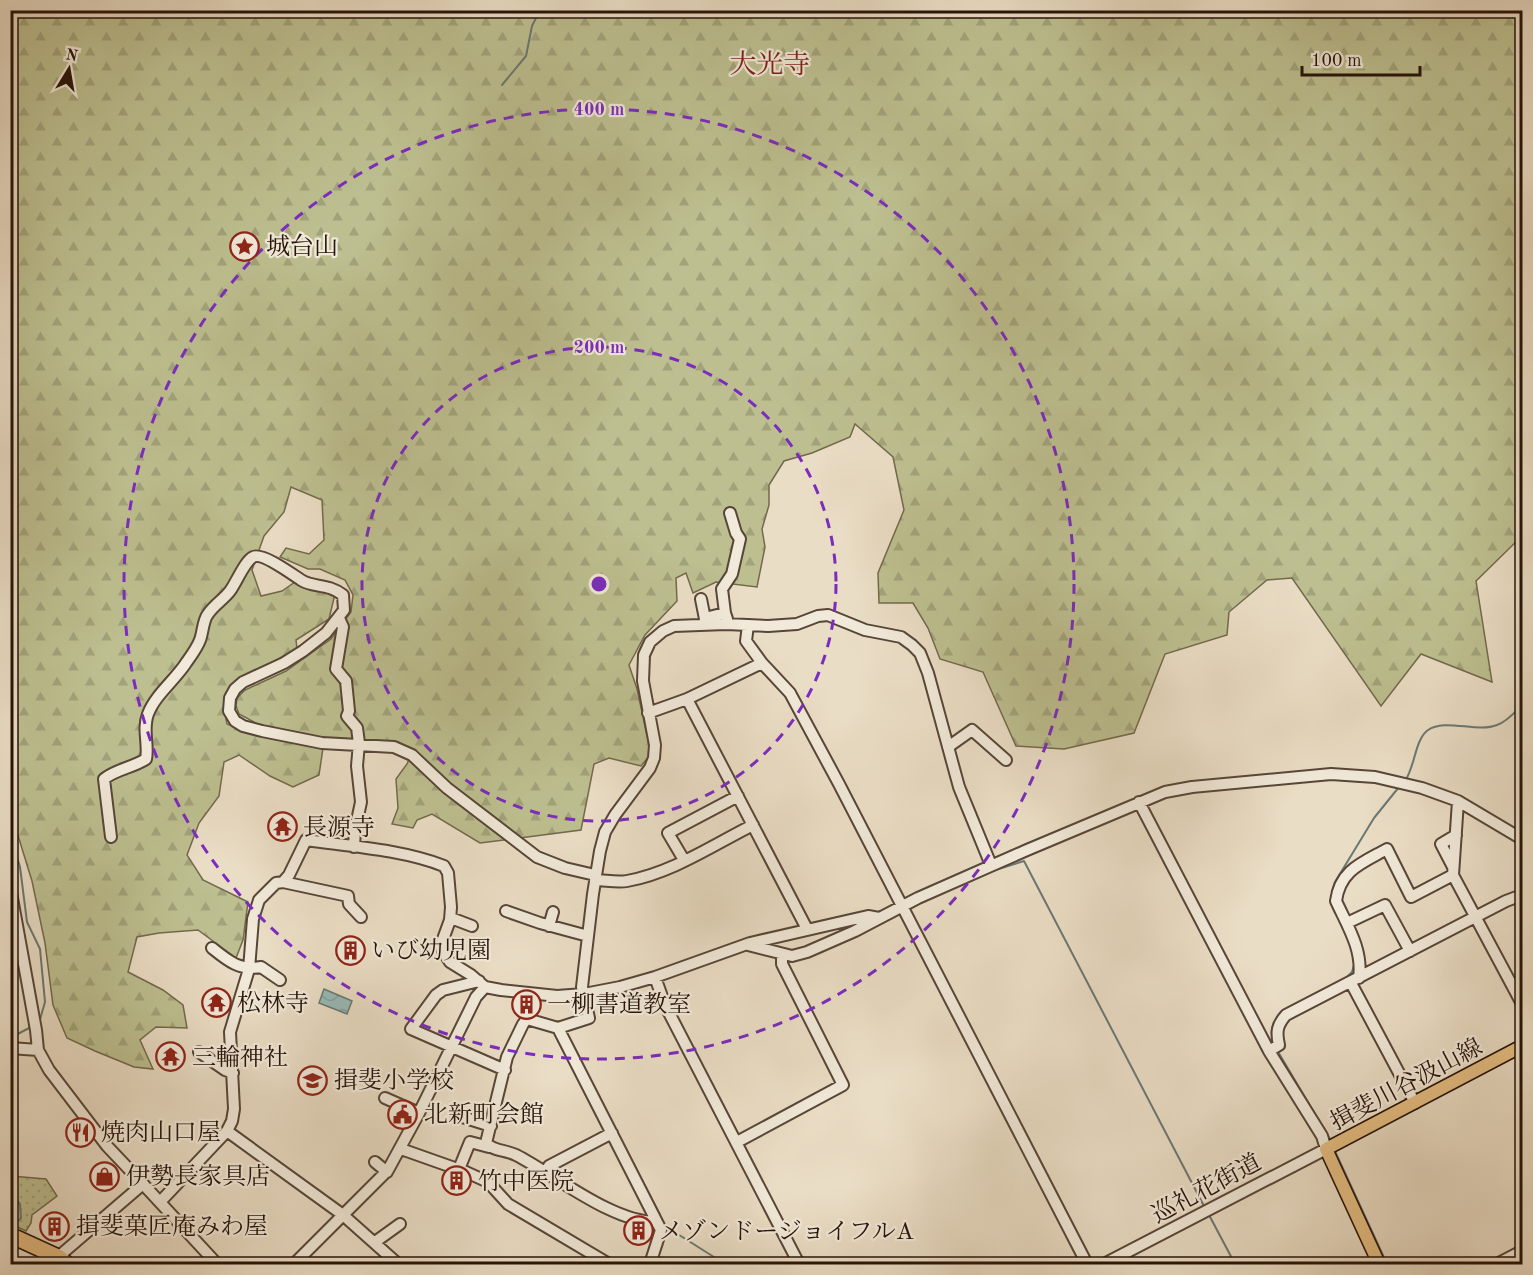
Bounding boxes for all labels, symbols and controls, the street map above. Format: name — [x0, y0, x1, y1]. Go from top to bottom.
north arrow — [39, 39, 99, 99]
scale bar — [1302, 39, 1420, 77]
text: N — [64, 47, 80, 65]
district label: 大光寺 — [730, 50, 811, 79]
text: 100 m — [1311, 52, 1362, 70]
text: 400 m — [574, 101, 624, 119]
place icon: 城台山 — [229, 230, 261, 262]
place label: 城台山 — [266, 233, 338, 260]
text: 200 m — [574, 339, 624, 357]
centre of rings — [589, 574, 609, 594]
temple icon: 長源寺 — [266, 811, 298, 843]
place label: 長源寺 — [303, 814, 375, 841]
building icon: いび幼児園 — [334, 934, 366, 966]
place label: いび幼児園 — [371, 938, 491, 964]
temple icon: 松林寺 — [200, 987, 232, 1019]
building icon: 一柳書道教室 — [510, 988, 542, 1020]
place label: 松林寺 — [237, 990, 309, 1017]
place label: 一柳書道教室 — [547, 991, 691, 1018]
street label: 揖斐川谷汲山線 — [1326, 1033, 1487, 1136]
temple icon: 三輪神社 — [155, 1041, 187, 1073]
place label: 三輪神社 — [192, 1044, 288, 1071]
school or university icon: 揖斐小学校 — [297, 1064, 329, 1096]
place label: 揖斐小学校 — [334, 1067, 454, 1094]
public building icon: 北新町会館 — [387, 1098, 419, 1130]
place label: 北新町会館 — [424, 1101, 544, 1128]
restaurant icon: 焼肉山口屋 — [64, 1116, 96, 1148]
place label: 焼肉山口屋 — [101, 1120, 221, 1146]
street label: 巡礼花街道 — [1147, 1148, 1266, 1229]
shop icon: 伊勢長家具店 — [89, 1160, 121, 1192]
place label: 伊勢長家具店 — [126, 1163, 270, 1190]
building icon: 竹中医院 — [441, 1165, 473, 1197]
place label: 竹中医院 — [478, 1168, 574, 1195]
building icon: 揖斐菓匠庵みわ屋 — [39, 1210, 71, 1242]
place label: 揖斐菓匠庵みわ屋 — [76, 1213, 268, 1240]
building icon: メゾンドージョイフルA — [622, 1215, 654, 1247]
place label: メゾンドージョイフルA — [659, 1218, 914, 1245]

